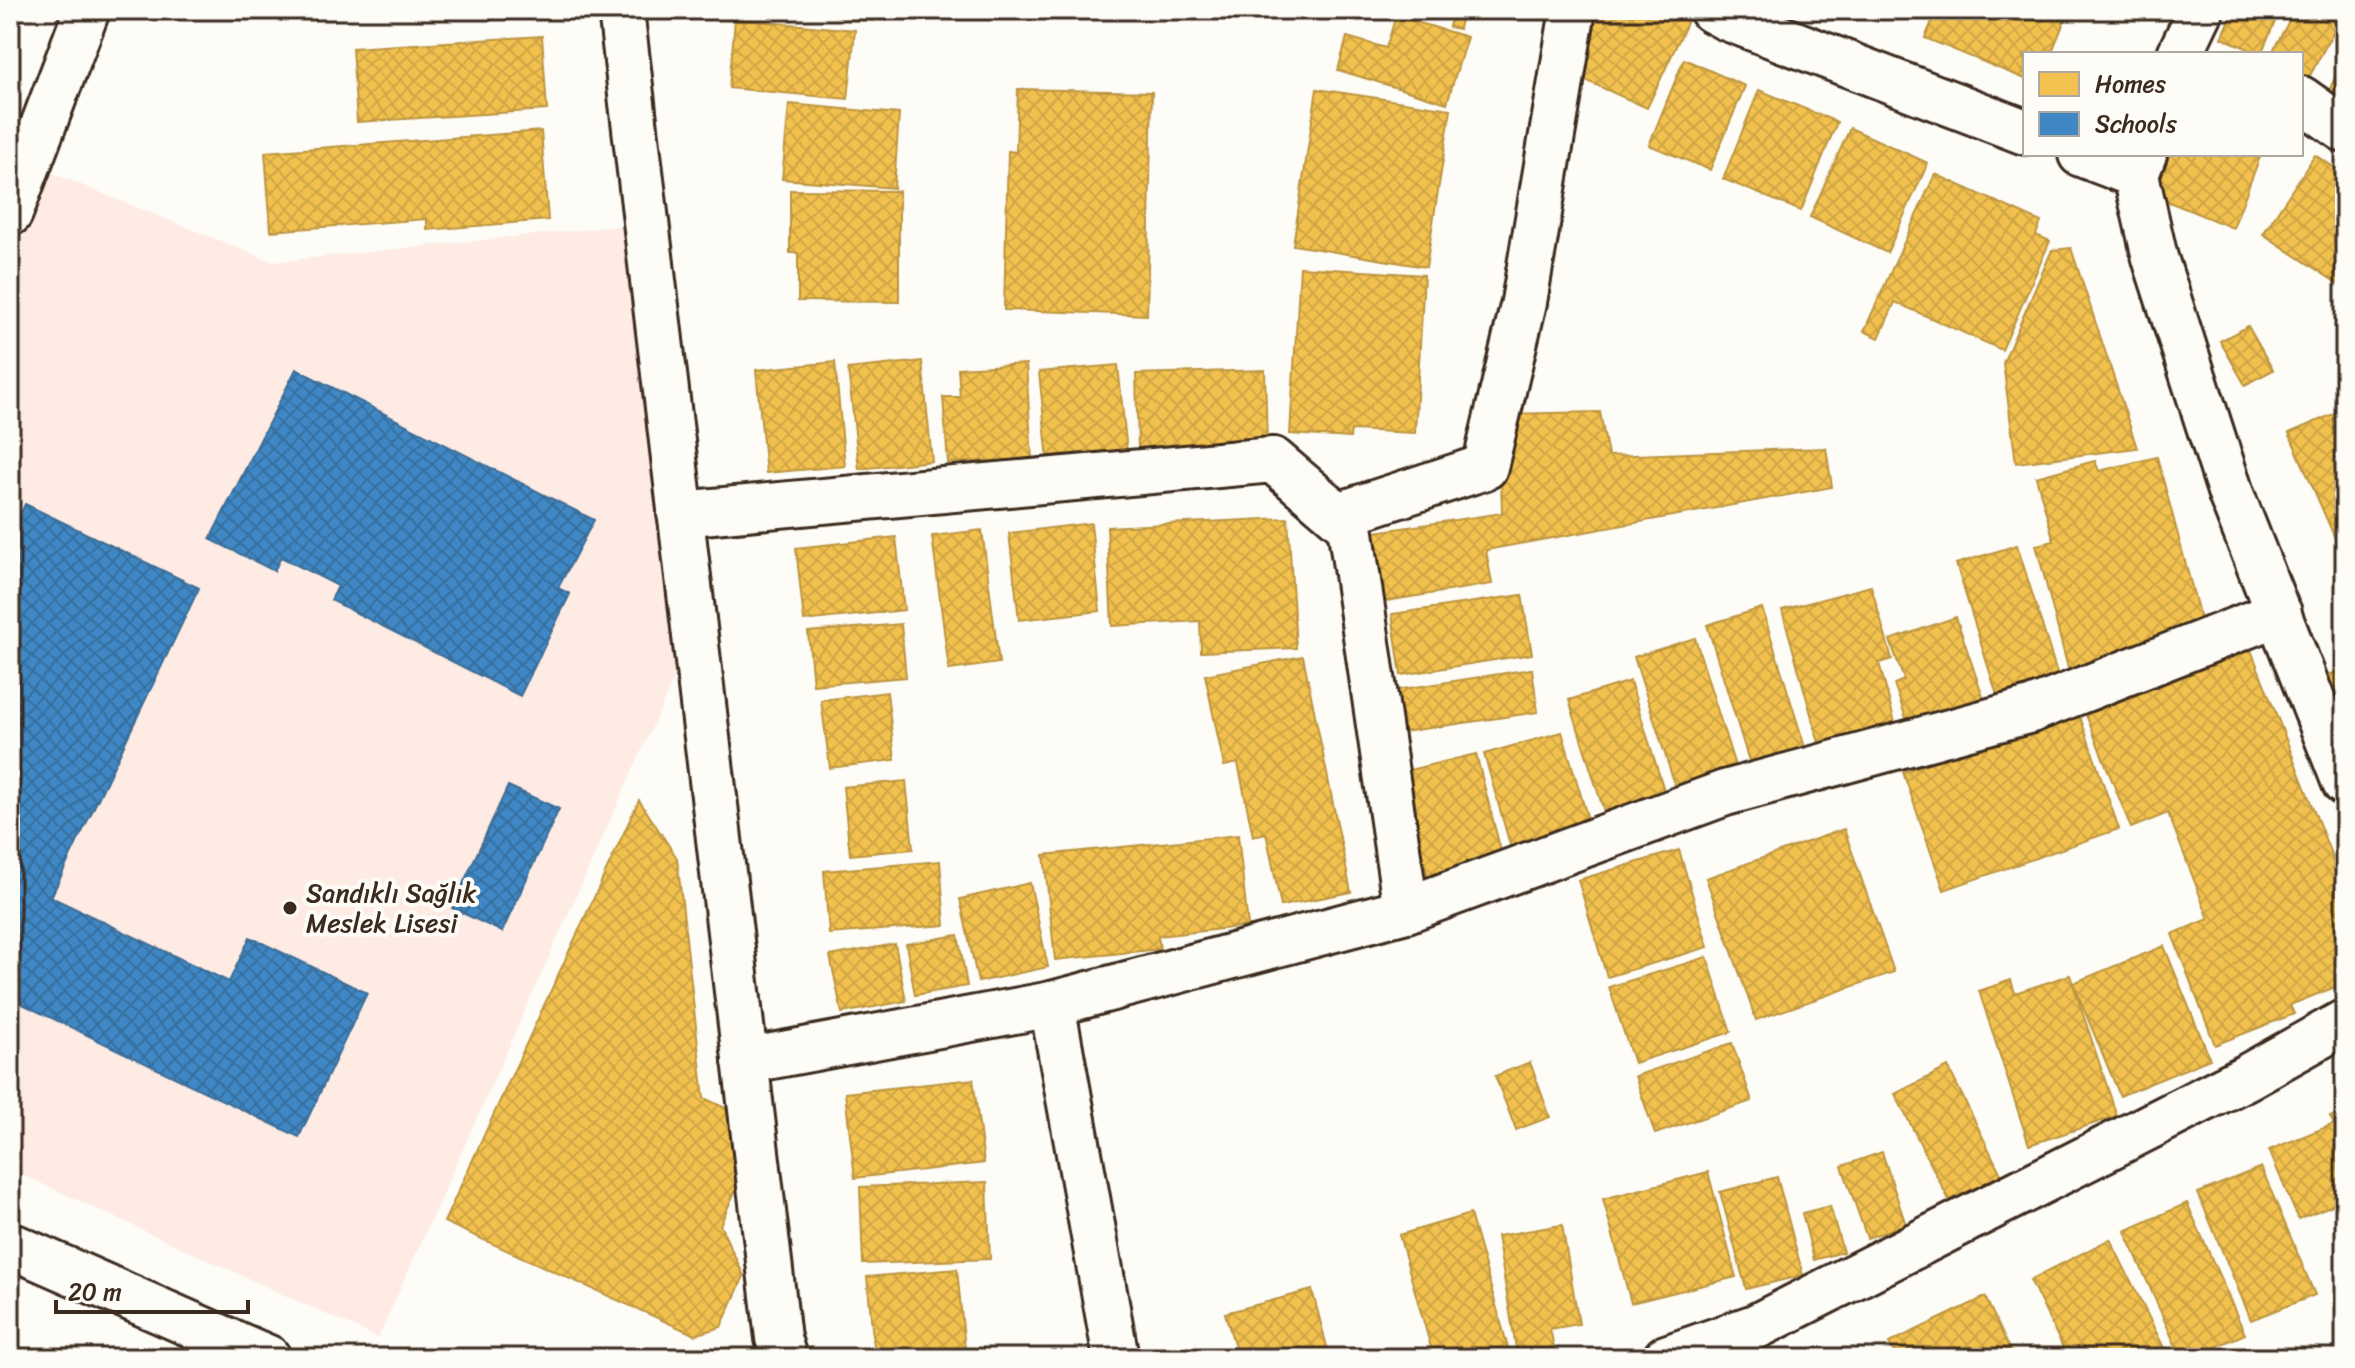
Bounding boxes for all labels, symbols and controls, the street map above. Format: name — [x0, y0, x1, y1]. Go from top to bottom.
legend — [2023, 52, 2303, 156]
text: Homes — [2095, 63, 2166, 105]
text: Schools — [2095, 103, 2178, 145]
place label: Sandıklı Sağlık Meslek Lisesi — [306, 870, 477, 946]
marker: Sandıklı Sağlık Meslek Lisesi — [281, 899, 299, 917]
scale bar — [56, 1264, 248, 1314]
text: 20 m — [68, 1271, 122, 1313]

